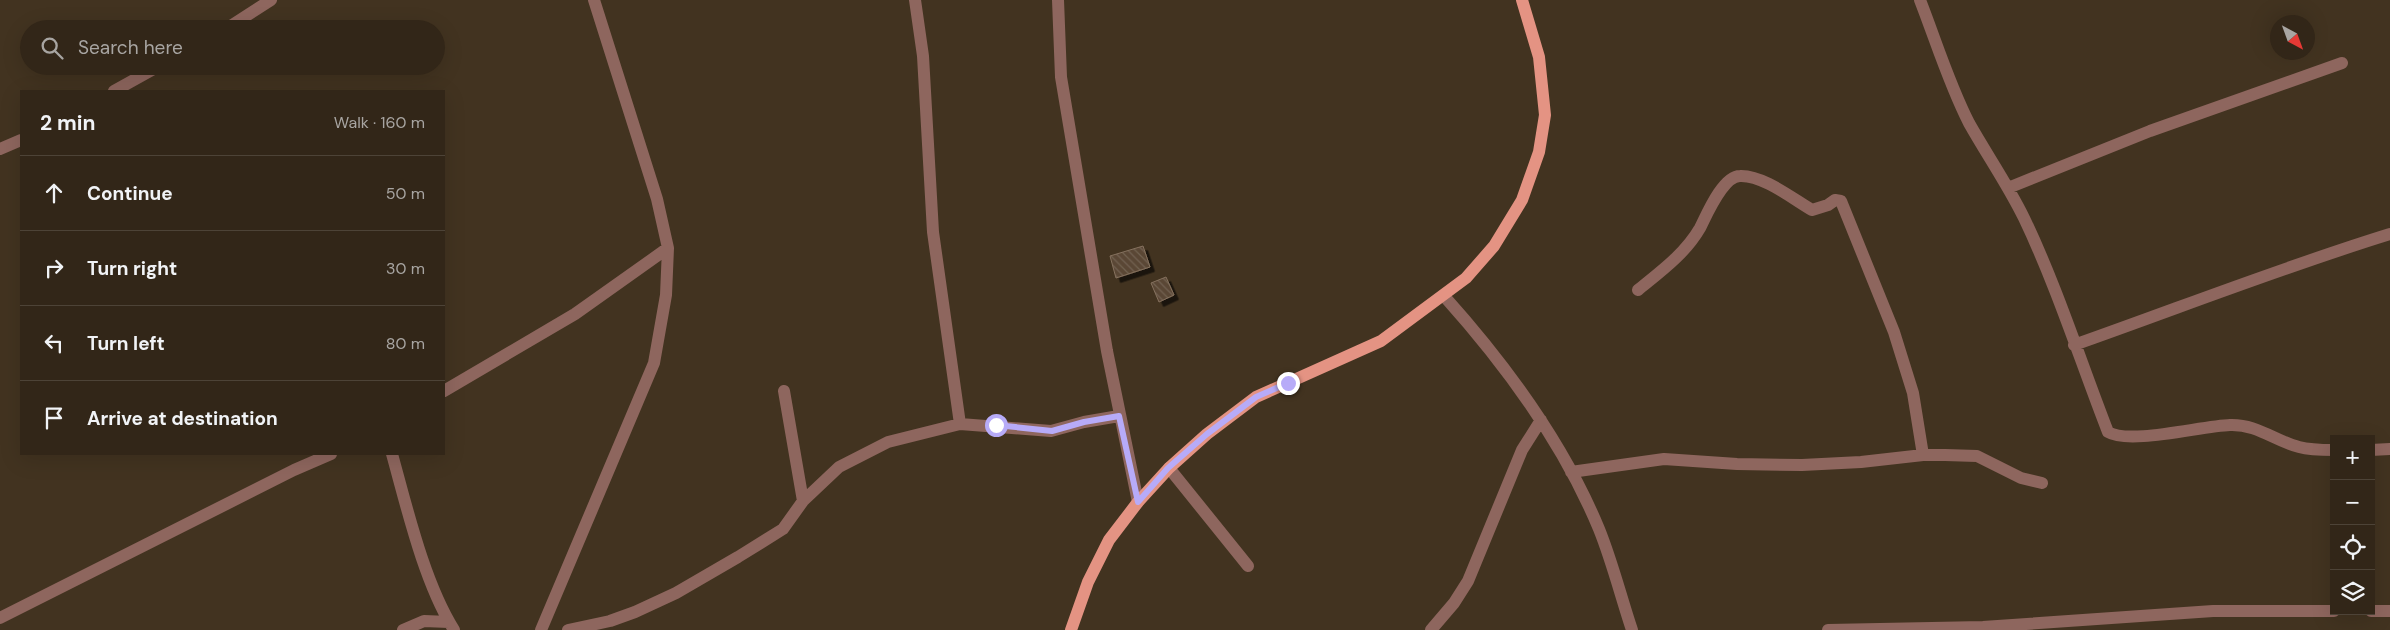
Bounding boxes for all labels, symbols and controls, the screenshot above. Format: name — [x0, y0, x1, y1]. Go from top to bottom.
north arrow — [2270, 15, 2315, 60]
search box — [20, 20, 445, 75]
icon: search — [38, 34, 66, 62]
text: Search here — [78, 35, 183, 60]
text: 2 min — [40, 109, 96, 137]
text: Walk · 160 m — [334, 112, 425, 133]
icon: ahead — [40, 179, 68, 207]
text: Continue — [87, 181, 173, 206]
text: 50 m — [386, 183, 425, 204]
icon: right — [40, 254, 68, 282]
text: Turn right — [87, 256, 177, 281]
text: 30 m — [386, 258, 425, 279]
icon: left — [40, 329, 68, 357]
text: Turn left — [87, 331, 165, 356]
text: 80 m — [386, 333, 425, 354]
route end — [1277, 372, 1300, 395]
icon: arrive — [40, 404, 68, 432]
text: Arrive at destination — [87, 406, 278, 431]
route start — [985, 414, 1008, 437]
map controls — [2330, 435, 2375, 615]
button: + — [2330, 435, 2375, 480]
button: − — [2330, 480, 2375, 525]
button: locate — [2330, 525, 2375, 570]
button: layers — [2330, 570, 2375, 615]

